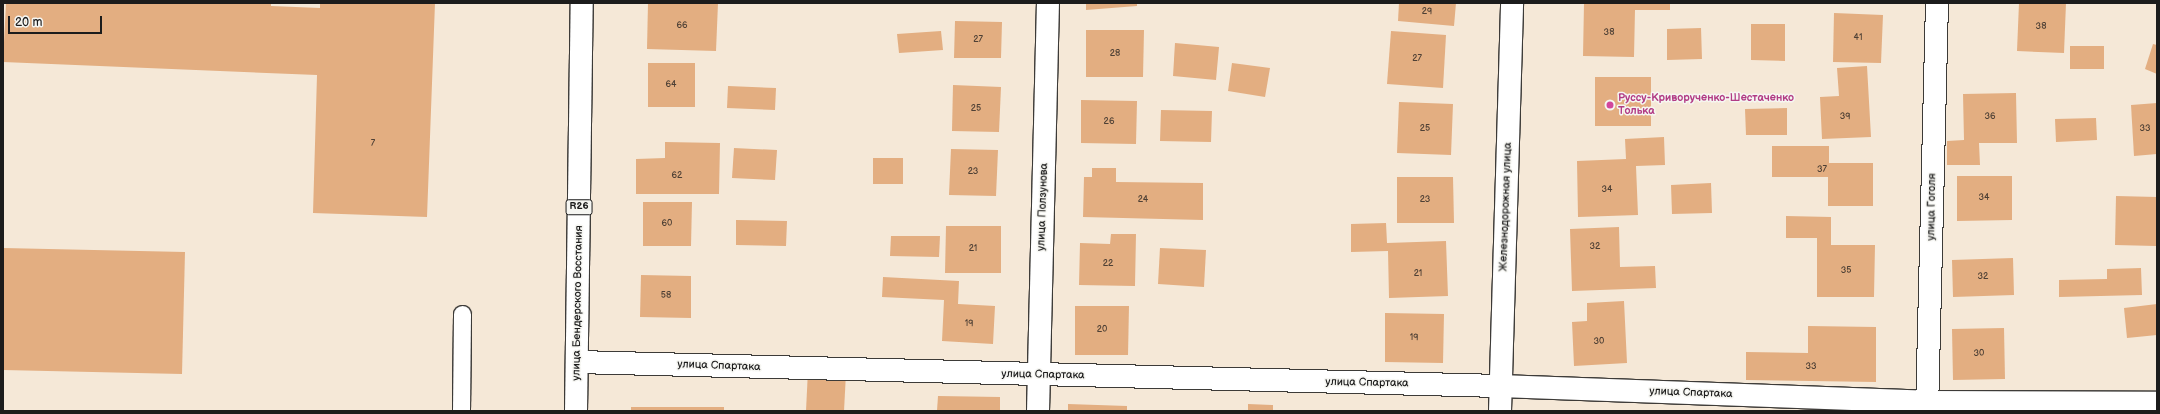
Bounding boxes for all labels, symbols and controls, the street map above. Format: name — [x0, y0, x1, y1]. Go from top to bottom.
house number: 29 — [1422, 7, 1432, 17]
scale bar — [10, 8, 104, 34]
text: 20 m — [15, 15, 42, 30]
house number: 66 — [677, 21, 687, 31]
house number: 38 — [2036, 22, 2046, 32]
house number: 38 — [1604, 28, 1614, 38]
house number: 41 — [1854, 33, 1862, 43]
house number: 27 — [973, 35, 983, 45]
house number: 28 — [1110, 49, 1120, 59]
house number: 27 — [1412, 54, 1422, 64]
house number: 64 — [666, 80, 676, 90]
place label: Руссу-Криворученко-Шестаченко Толька — [1618, 92, 1794, 118]
marker: Руссу-Криворученко-Шестаченко Толька — [1605, 100, 1615, 110]
house number: 25 — [971, 104, 981, 114]
house number: 39 — [1840, 112, 1850, 122]
house number: 36 — [1984, 112, 1996, 122]
house number: 26 — [1104, 117, 1114, 127]
house number: 25 — [1420, 124, 1430, 134]
house number: 33 — [2139, 124, 2151, 134]
house number: 7 — [371, 139, 375, 149]
street label: Железнодорожная улица — [1497, 142, 1515, 272]
street label: улица Ползунова — [1035, 163, 1051, 251]
house number: 37 — [1817, 165, 1827, 175]
house number: 23 — [968, 167, 978, 177]
house number: 62 — [672, 171, 682, 181]
street label: улица Гоголя — [1925, 173, 1939, 241]
house number: 34 — [1601, 185, 1613, 195]
house number: 34 — [1978, 193, 1990, 203]
house number: 24 — [1138, 195, 1148, 205]
house number: 23 — [1420, 195, 1430, 205]
road number: R26 — [565, 199, 593, 215]
house number: 60 — [662, 219, 672, 229]
street label: улица Бендерского Восстания — [570, 225, 586, 381]
house number: 32 — [1590, 242, 1600, 252]
house number: 21 — [969, 244, 977, 254]
house number: 22 — [1103, 259, 1113, 269]
house number: 35 — [1841, 266, 1851, 276]
house number: 21 — [1414, 269, 1422, 279]
house number: 32 — [1978, 272, 1988, 282]
house number: 58 — [661, 291, 671, 301]
house number: 19 — [965, 319, 973, 329]
house number: 20 — [1097, 325, 1107, 335]
house number: 19 — [1410, 333, 1418, 343]
house number: 30 — [1594, 337, 1604, 347]
house number: 30 — [1974, 349, 1984, 359]
street label: улица Спартака — [677, 358, 761, 374]
house number: 33 — [1805, 362, 1817, 372]
street label: улица Спартака — [1001, 368, 1085, 382]
street label: улица Спартака — [1325, 376, 1409, 390]
street label: улица Спартака — [1649, 385, 1733, 401]

